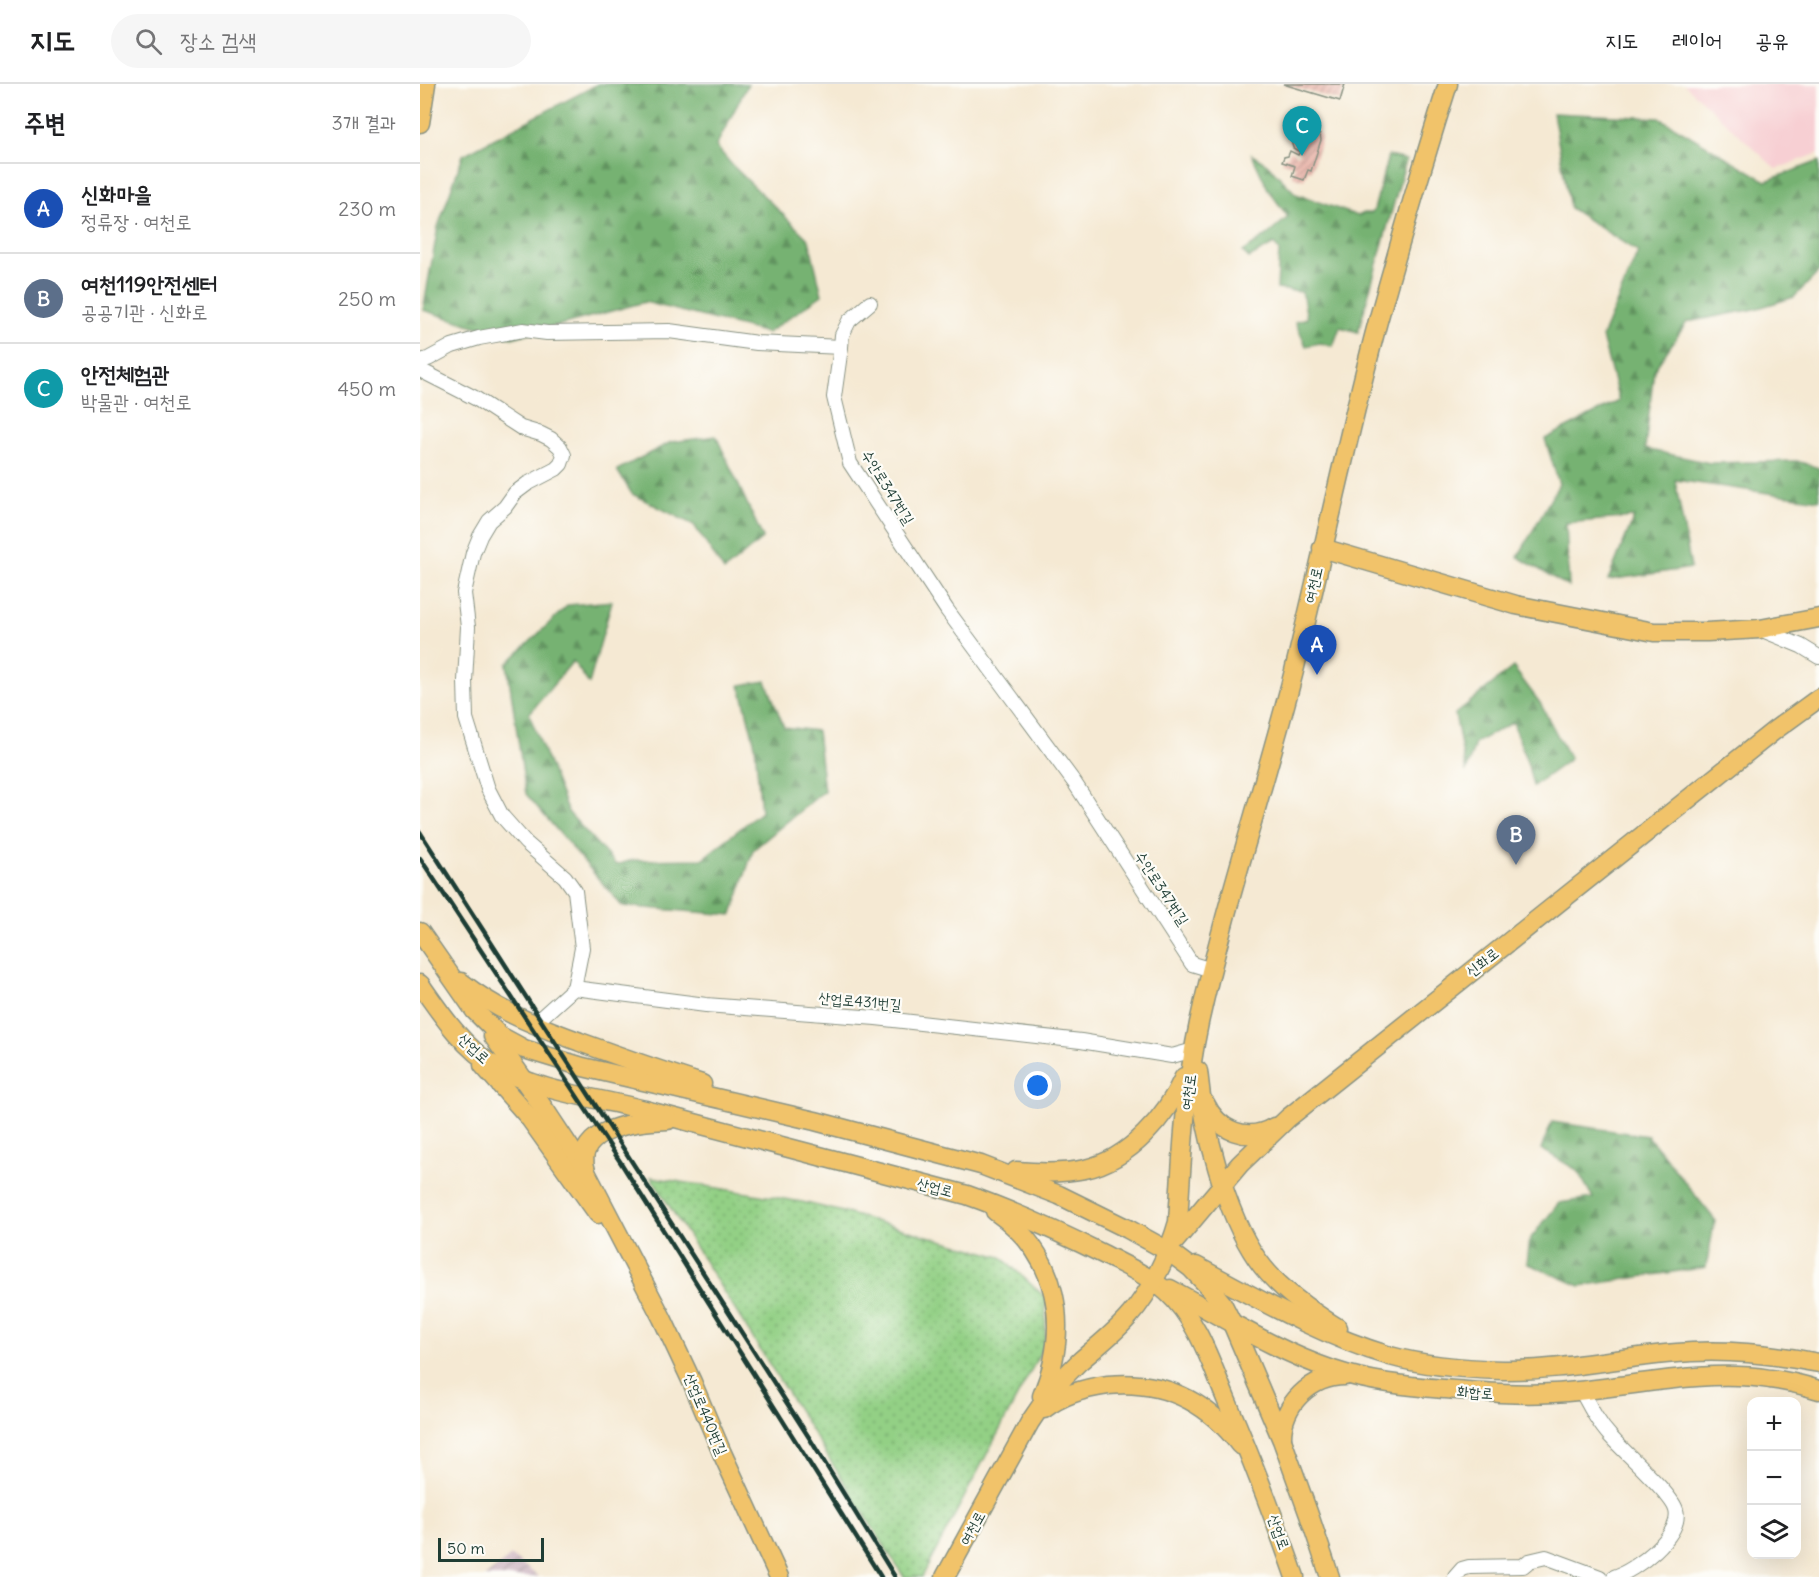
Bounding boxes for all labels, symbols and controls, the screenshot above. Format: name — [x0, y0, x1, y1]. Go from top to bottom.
search box — [111, 14, 531, 68]
text: 지도 — [30, 22, 75, 58]
icon: search — [132, 25, 165, 58]
text: 장소 검색 — [180, 27, 256, 55]
text: 지도 — [1605, 27, 1639, 54]
text: 레이어 — [1672, 27, 1722, 54]
text: 공유 — [1755, 27, 1789, 54]
text: 주변 — [24, 106, 66, 139]
pin: C — [1282, 106, 1322, 156]
text: 3개 결과 — [332, 110, 396, 135]
text: 신화마을 — [81, 180, 152, 208]
text: A — [37, 196, 50, 221]
text: 230 m — [338, 196, 396, 221]
text: 정류장 · 여천로 — [81, 209, 192, 234]
text: 여천119안전센터 — [81, 270, 217, 298]
text: B — [37, 286, 50, 311]
text: 250 m — [338, 286, 396, 311]
text: 공공기관 · 신화로 — [81, 299, 208, 324]
text: 안전체험관 — [81, 360, 170, 388]
text: C — [37, 376, 50, 401]
text: 450 m — [337, 376, 396, 401]
text: 박물관 · 여천로 — [81, 389, 192, 414]
street label: 수안로347번길 — [857, 446, 919, 528]
street label: 여천로 — [1300, 565, 1326, 605]
pin: A — [1298, 626, 1336, 675]
pin: B — [1496, 816, 1536, 865]
street label: 수안로347번길 — [1131, 847, 1193, 929]
street label: 신화로 — [1462, 943, 1502, 981]
street label: 산업로431번길 — [818, 988, 902, 1014]
street label: 산업로 — [454, 1029, 494, 1067]
your location — [1023, 1071, 1052, 1100]
street label: 여천로 — [1176, 1073, 1200, 1111]
street label: 산업로 — [915, 1173, 955, 1201]
street label: 산업로440번길 — [680, 1370, 732, 1458]
street label: 화합로 — [1456, 1381, 1494, 1403]
map controls — [1747, 1397, 1801, 1559]
button: + — [1747, 1397, 1801, 1451]
button: − — [1747, 1451, 1801, 1505]
button: layers — [1747, 1505, 1801, 1559]
street label: 여천로 — [955, 1508, 989, 1548]
street label: 산업로 — [1264, 1512, 1294, 1552]
scale bar — [438, 1535, 544, 1562]
text: 50 m — [447, 1538, 485, 1558]

